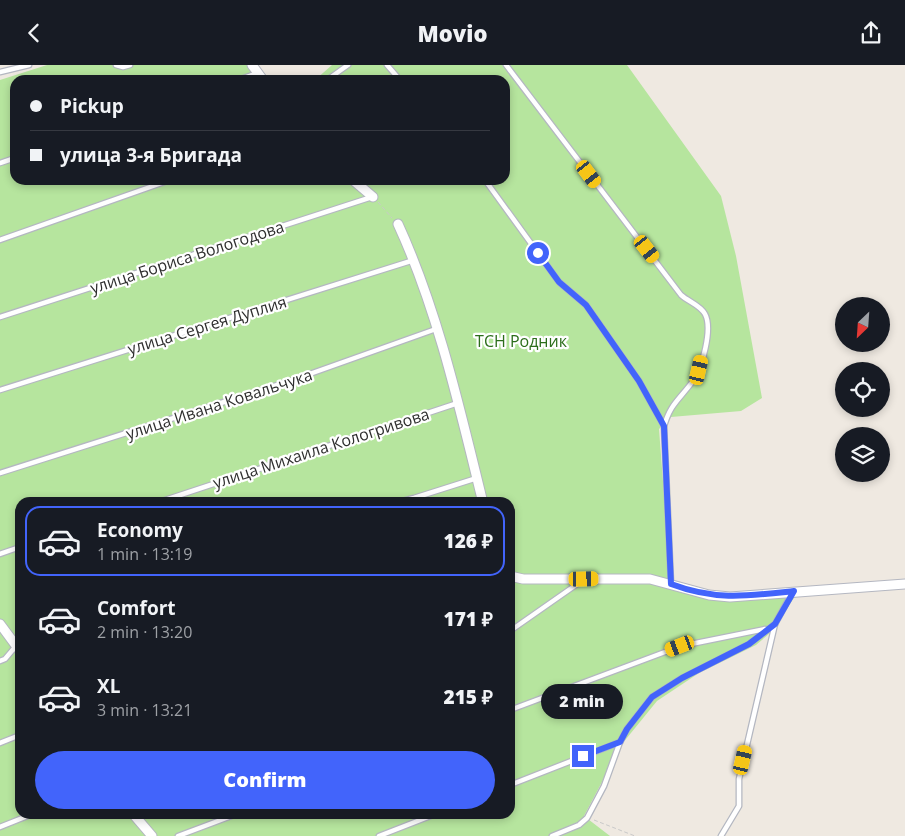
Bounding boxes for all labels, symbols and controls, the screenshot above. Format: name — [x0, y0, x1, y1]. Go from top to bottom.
text: Movio — [418, 18, 487, 48]
icon: back — [20, 19, 48, 47]
icon: share — [857, 19, 885, 47]
text: Pickup — [60, 93, 124, 119]
text: улица 3-я Бригада — [60, 142, 242, 168]
car — [573, 158, 604, 190]
street label: улица Бориса Вологодова — [87, 215, 287, 299]
car — [631, 233, 662, 265]
route start — [527, 242, 549, 264]
street label: улица Сергея Дуплия — [125, 290, 289, 360]
north arrow — [835, 297, 890, 353]
map controls — [835, 297, 890, 482]
park label: ТСН Родник — [475, 330, 568, 352]
car — [688, 354, 709, 386]
button: locate — [835, 362, 890, 417]
street label: улица Ивана Ковальчука — [123, 363, 315, 445]
street label: улица Михаила Кологривова — [210, 403, 432, 493]
button: layers — [835, 427, 890, 482]
text: Economy — [97, 517, 183, 543]
icon: car — [37, 519, 82, 564]
text: 126 ₽ — [444, 528, 493, 554]
text: 1 min · 13:19 — [97, 543, 192, 565]
car — [568, 571, 599, 587]
text: Comfort — [97, 595, 176, 621]
icon: car — [37, 597, 82, 642]
text: 171 ₽ — [444, 606, 493, 632]
text: 2 min · 13:20 — [97, 621, 192, 643]
car — [663, 634, 696, 658]
text: XL — [97, 673, 120, 699]
icon: car — [37, 675, 82, 720]
callout: 2 min — [542, 683, 624, 719]
text: 215 ₽ — [444, 684, 493, 710]
text: 2 min — [559, 690, 605, 712]
text: 3 min · 13:21 — [97, 699, 192, 721]
car — [732, 744, 753, 776]
route end — [572, 745, 594, 767]
button: Confirm — [35, 751, 495, 809]

